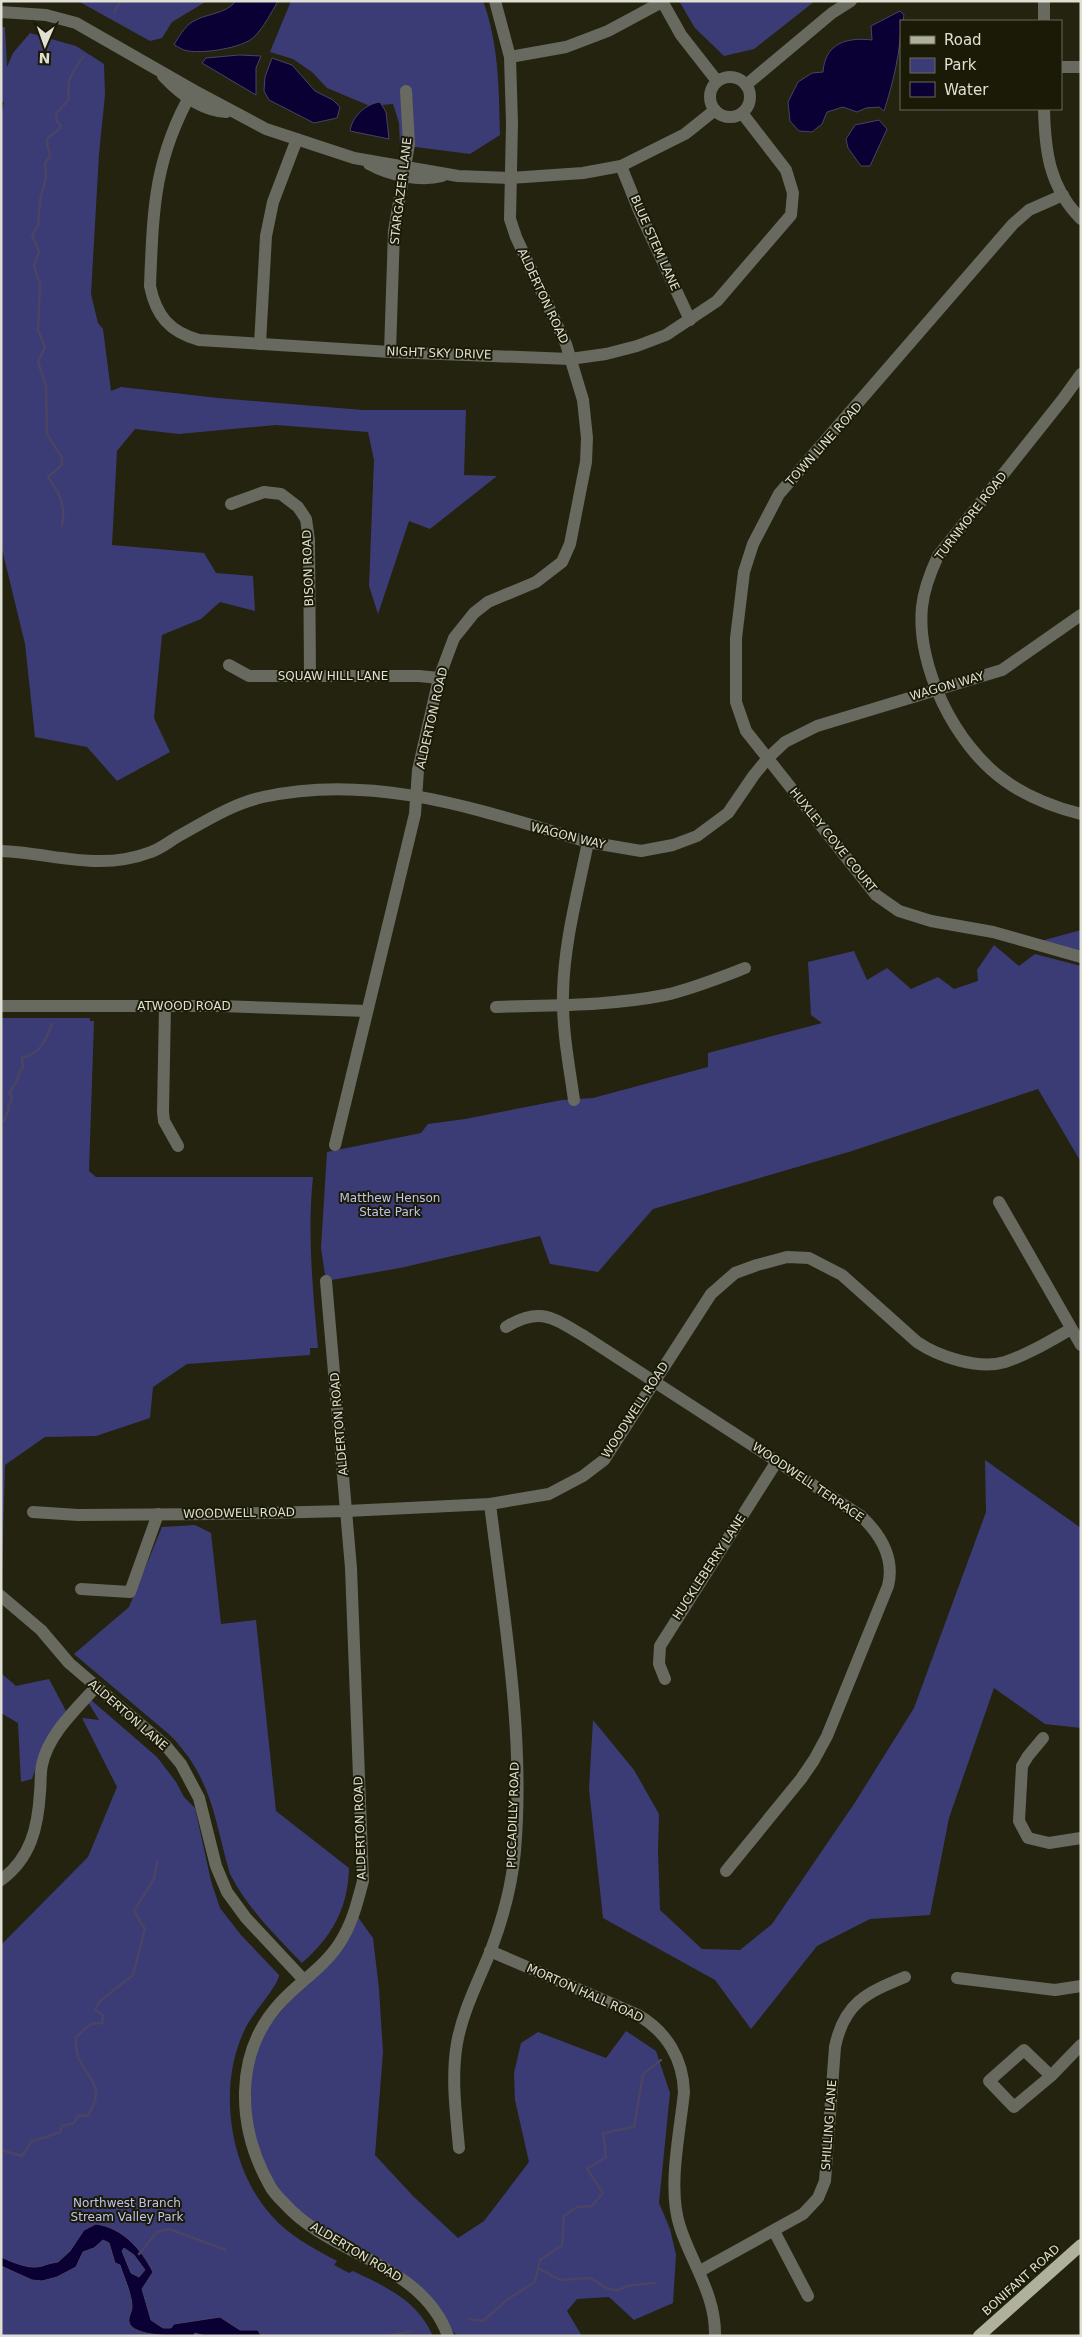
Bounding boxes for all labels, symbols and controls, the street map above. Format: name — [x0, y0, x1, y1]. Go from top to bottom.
north arrow — [20, 20, 70, 70]
legend — [900, 20, 1062, 110]
text: Road — [944, 31, 982, 49]
text: N — [38, 50, 51, 66]
text: Park — [944, 56, 977, 74]
text: Water — [944, 81, 989, 99]
street label: STARGAZER LANE — [387, 137, 415, 245]
street label: BLUE STEM LANE — [628, 193, 682, 293]
street label: ALDERTON ROAD — [515, 246, 571, 346]
street label: NIGHT SKY DRIVE — [386, 344, 492, 362]
street label: TOWN LINE ROAD — [782, 400, 865, 489]
street label: TURNMORE ROAD — [932, 469, 1010, 564]
street label: BISON ROAD — [300, 529, 316, 607]
street label: ALDERTON ROAD — [414, 666, 450, 770]
street label: SQUAW HILL LANE — [278, 669, 388, 683]
street label: WAGON WAY — [908, 669, 986, 703]
street label: HUXLEY COVE COURT — [787, 785, 880, 895]
street label: WAGON WAY — [529, 820, 607, 852]
street label: ATWOOD ROAD — [137, 999, 231, 1013]
park label: Matthew Henson State Park — [340, 1191, 440, 1219]
street label: WOODWELL ROAD — [599, 1359, 671, 1461]
street label: ALDERTON ROAD — [328, 1372, 350, 1476]
street label: WOODWELL TERRACE — [749, 1439, 867, 1525]
street label: WOODWELL ROAD — [183, 1505, 295, 1521]
street label: HUCKLEBERRY LANE — [670, 1512, 748, 1622]
street label: ALDERTON LANE — [85, 1677, 171, 1753]
street label: PICCADILLY ROAD — [504, 1762, 522, 1868]
street label: ALDERTON ROAD — [351, 1776, 369, 1880]
street label: MORTON HALL ROAD — [524, 1961, 646, 2025]
street label: SHILLING LANE — [819, 2079, 839, 2171]
park label: Northwest Branch Stream Valley Park — [71, 2196, 183, 2224]
street label: ALDERTON ROAD — [308, 2219, 404, 2285]
street label: BONIFANT ROAD — [979, 2242, 1063, 2318]

